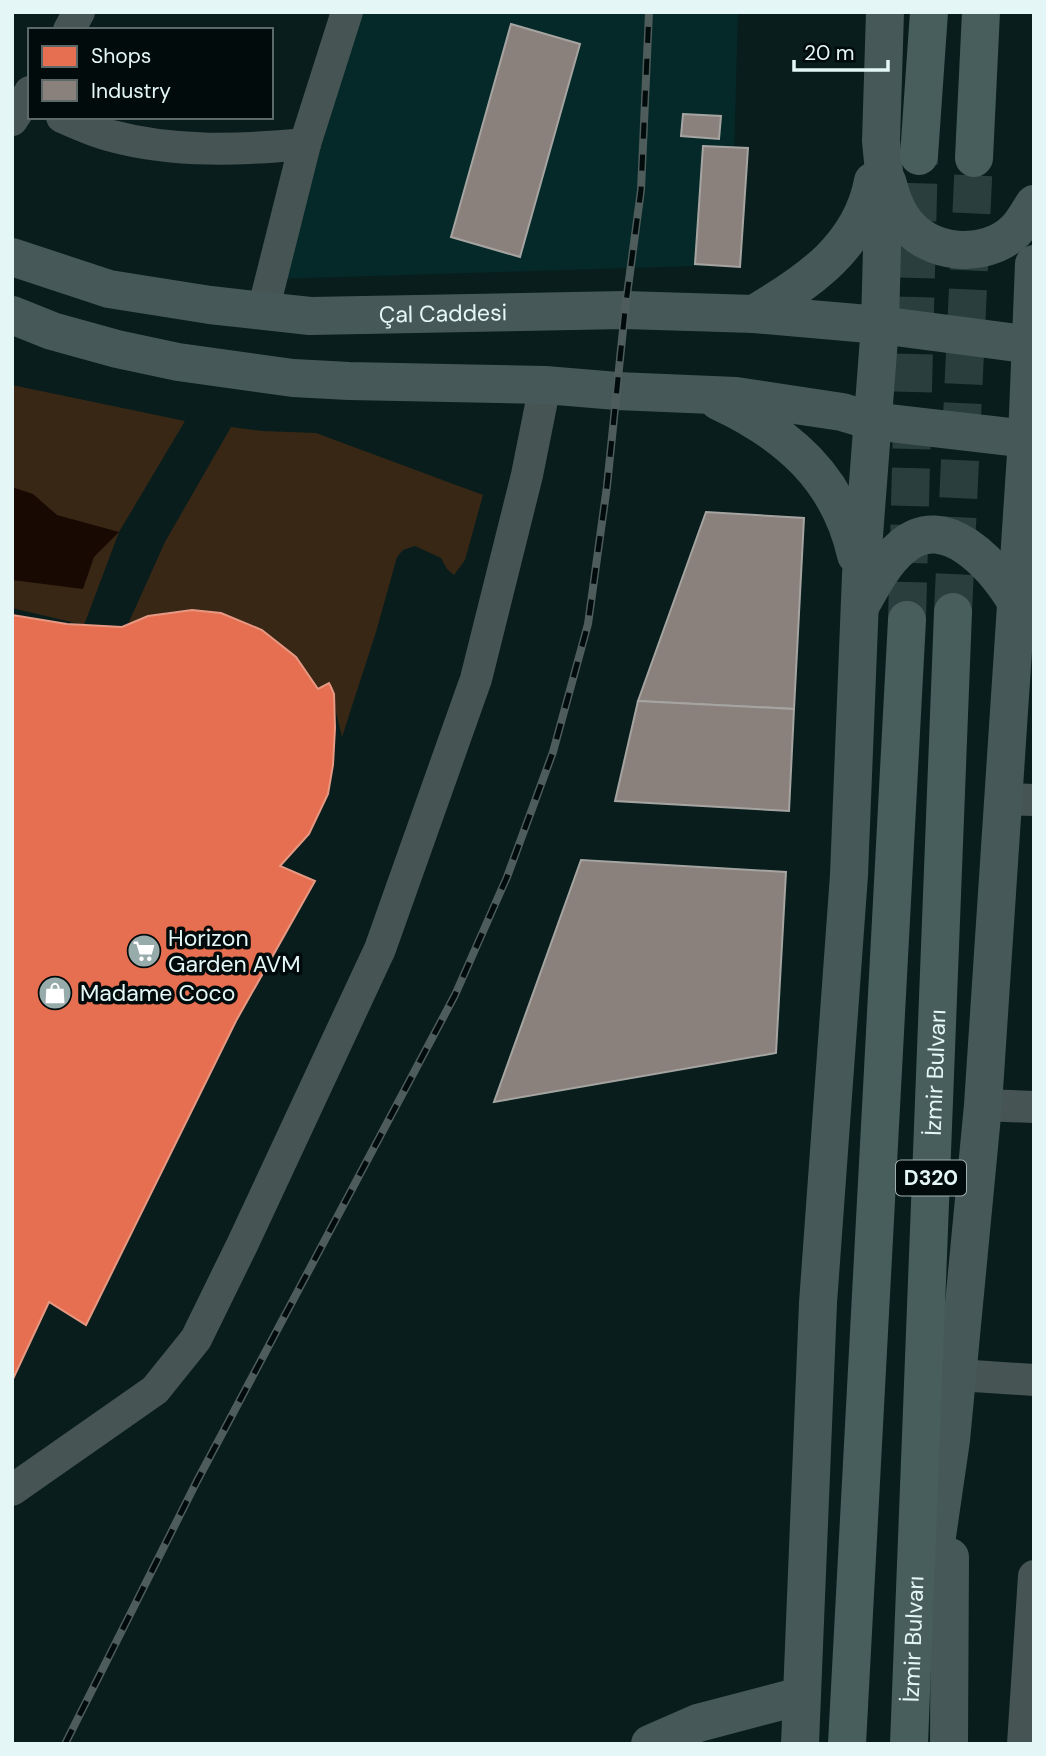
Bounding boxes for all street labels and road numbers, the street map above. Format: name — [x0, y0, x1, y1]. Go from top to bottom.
street label: Çal Caddesi — [379, 297, 507, 330]
street label: İzmir Bulvarı — [918, 1009, 953, 1136]
road number: D320 — [896, 1160, 966, 1196]
street label: İzmir Bulvarı — [896, 1575, 931, 1703]

